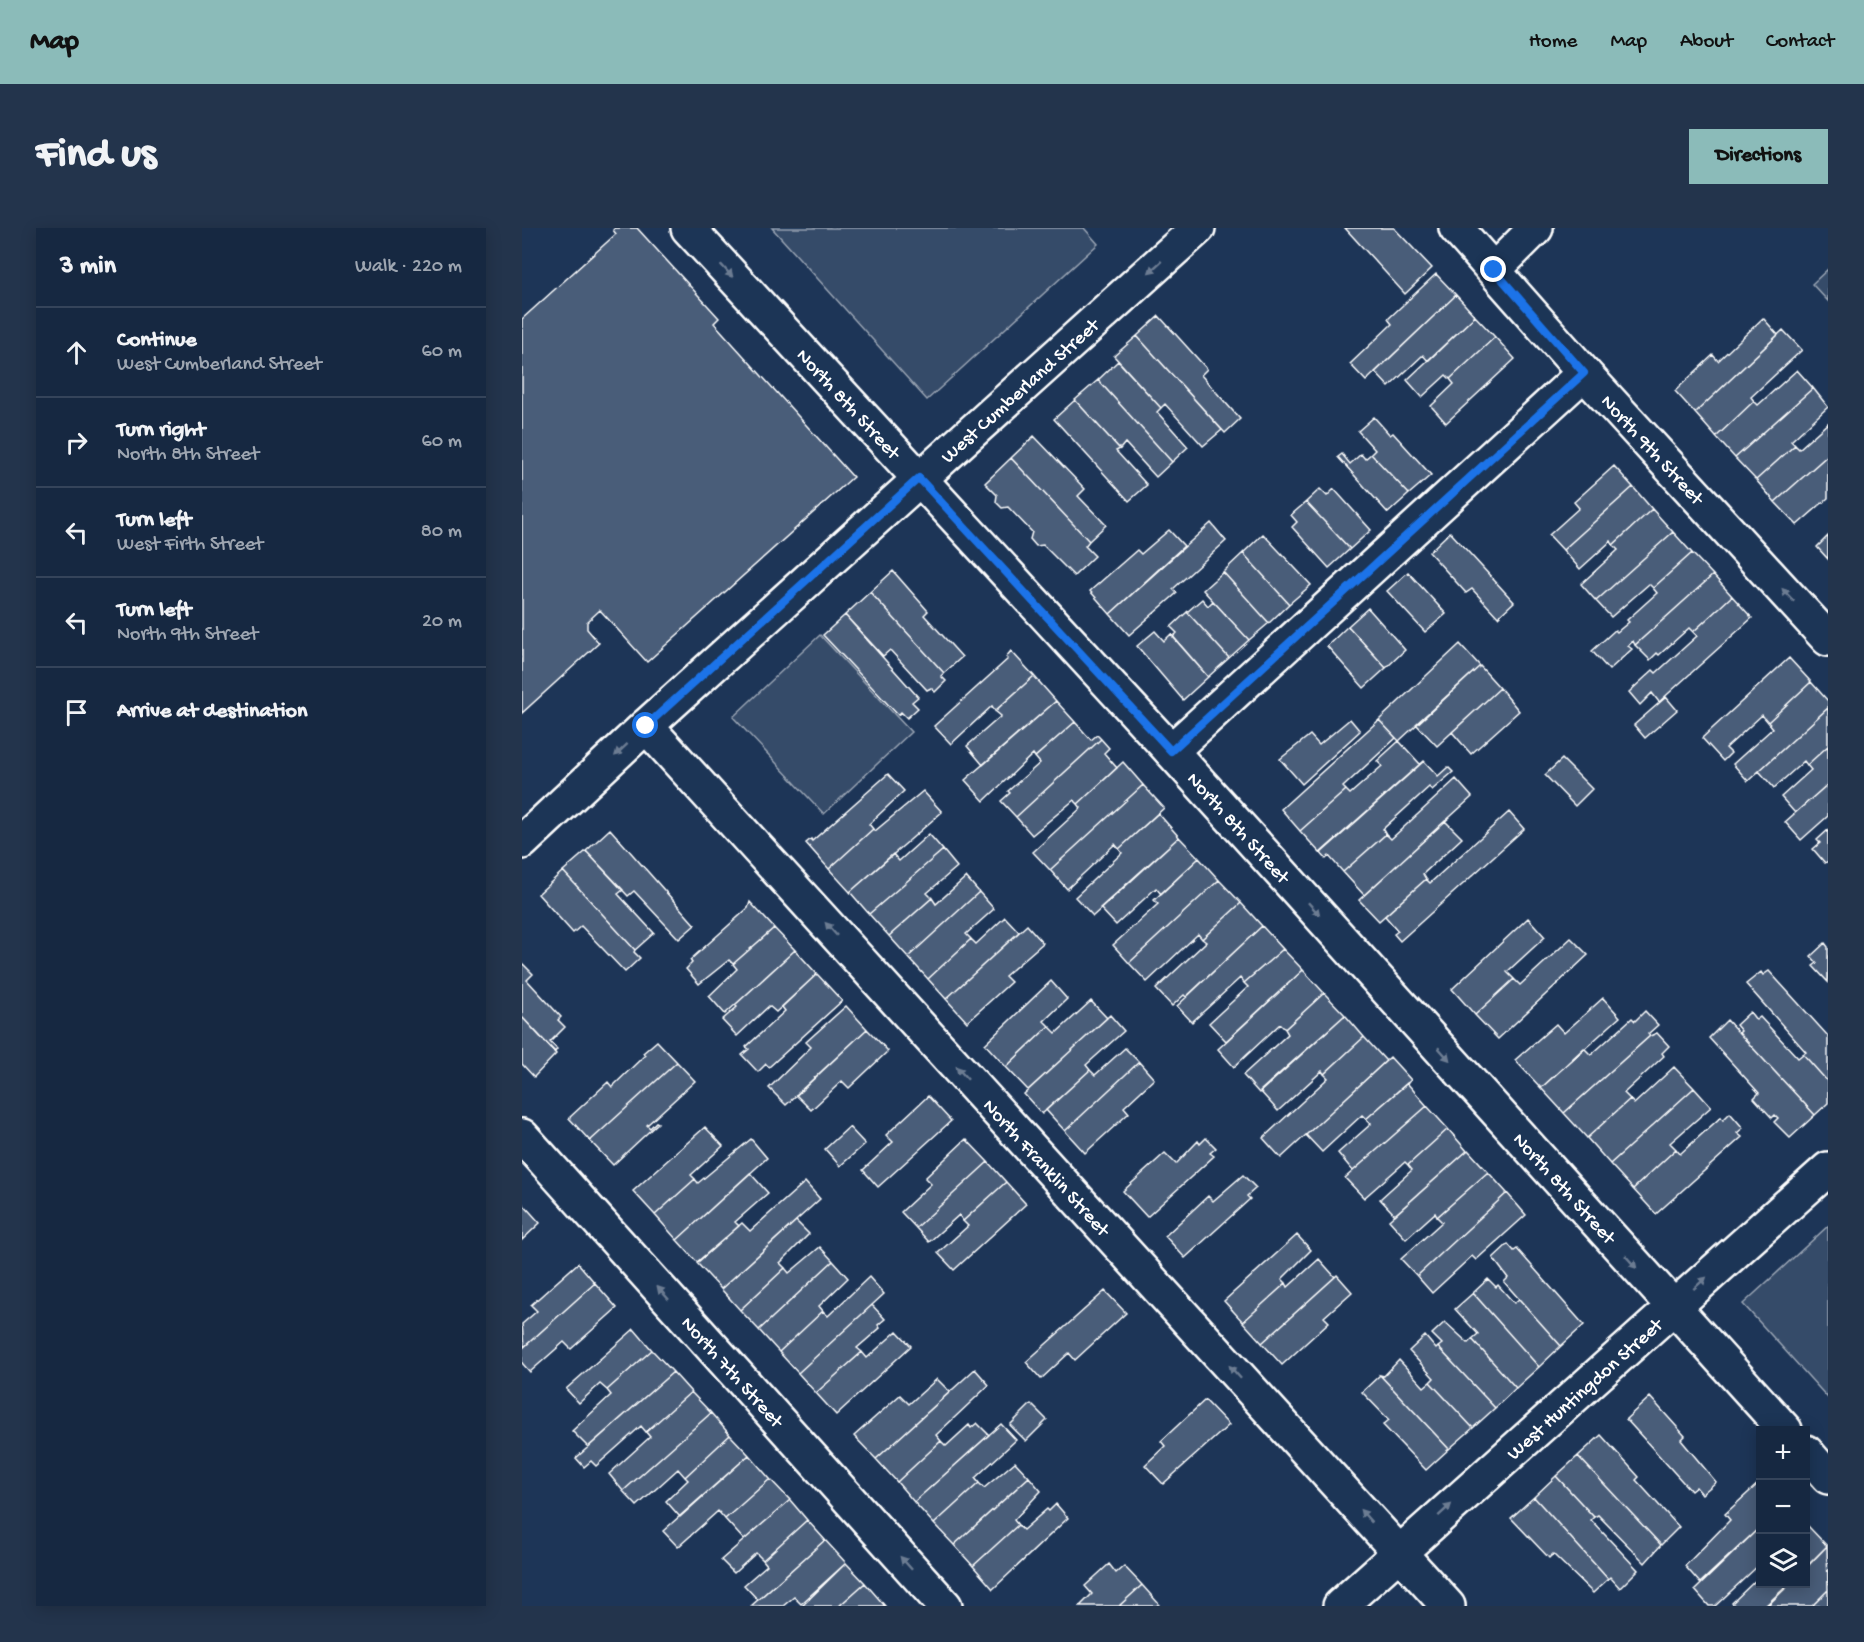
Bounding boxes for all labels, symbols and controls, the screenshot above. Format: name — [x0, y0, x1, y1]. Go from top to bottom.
text: Map — [30, 26, 79, 59]
text: Home — [1529, 30, 1577, 55]
text: Map — [1610, 30, 1647, 55]
text: About — [1680, 30, 1733, 55]
text: Contact — [1766, 30, 1834, 55]
button: Directions — [1689, 129, 1828, 184]
text: Find us — [36, 132, 156, 181]
text: 3 min — [60, 252, 116, 283]
text: Walk · 220 m — [355, 256, 462, 279]
route end — [1480, 256, 1506, 282]
one-way arrow — [1147, 260, 1162, 274]
one-way arrow — [720, 264, 734, 278]
street label: West Cumberland Street — [937, 314, 1106, 469]
text: Continue — [117, 328, 197, 354]
icon: ahead — [60, 336, 93, 369]
text: 60 m — [422, 341, 462, 364]
street label: North 8th Street — [790, 345, 905, 467]
text: West Cumberland Street — [117, 354, 322, 377]
street label: North 9th Street — [1595, 391, 1708, 512]
text: Turn right — [117, 418, 205, 444]
icon: right — [60, 426, 93, 459]
text: 60 m — [422, 431, 462, 454]
text: North 8th Street — [117, 444, 259, 467]
text: Turn left — [117, 508, 191, 534]
icon: left — [60, 516, 93, 549]
text: 80 m — [421, 521, 462, 544]
text: West Firth Street — [117, 534, 263, 557]
one-way arrow — [1782, 589, 1796, 603]
text: Turn left — [117, 598, 191, 624]
icon: left — [60, 606, 93, 639]
text: 20 m — [422, 611, 462, 634]
text: North 9th Street — [117, 624, 258, 647]
icon: arrive — [60, 696, 93, 729]
text: Arrive at destination — [117, 699, 307, 725]
route start — [632, 712, 658, 738]
one-way arrow — [613, 743, 628, 757]
street label: North 8th Street — [1181, 769, 1294, 891]
one-way arrow — [1307, 902, 1321, 917]
one-way arrow — [824, 922, 838, 936]
one-way arrow — [1437, 1047, 1451, 1062]
one-way arrow — [956, 1066, 969, 1081]
street label: North Franklin Street — [977, 1096, 1114, 1244]
street label: North 8th Street — [1507, 1129, 1620, 1251]
one-way arrow — [1624, 1254, 1637, 1269]
one-way arrow — [1692, 1277, 1707, 1290]
one-way arrow — [657, 1286, 670, 1301]
street label: North 7th Street — [675, 1313, 788, 1435]
street label: West Huntingdon Street — [1503, 1314, 1670, 1466]
one-way arrow — [1229, 1365, 1242, 1380]
map controls — [1756, 1426, 1810, 1588]
button: + — [1756, 1426, 1810, 1480]
button: − — [1756, 1480, 1810, 1534]
one-way arrow — [1437, 1504, 1452, 1517]
one-way arrow — [1360, 1509, 1373, 1524]
button: layers — [1756, 1534, 1810, 1588]
one-way arrow — [899, 1555, 913, 1570]

